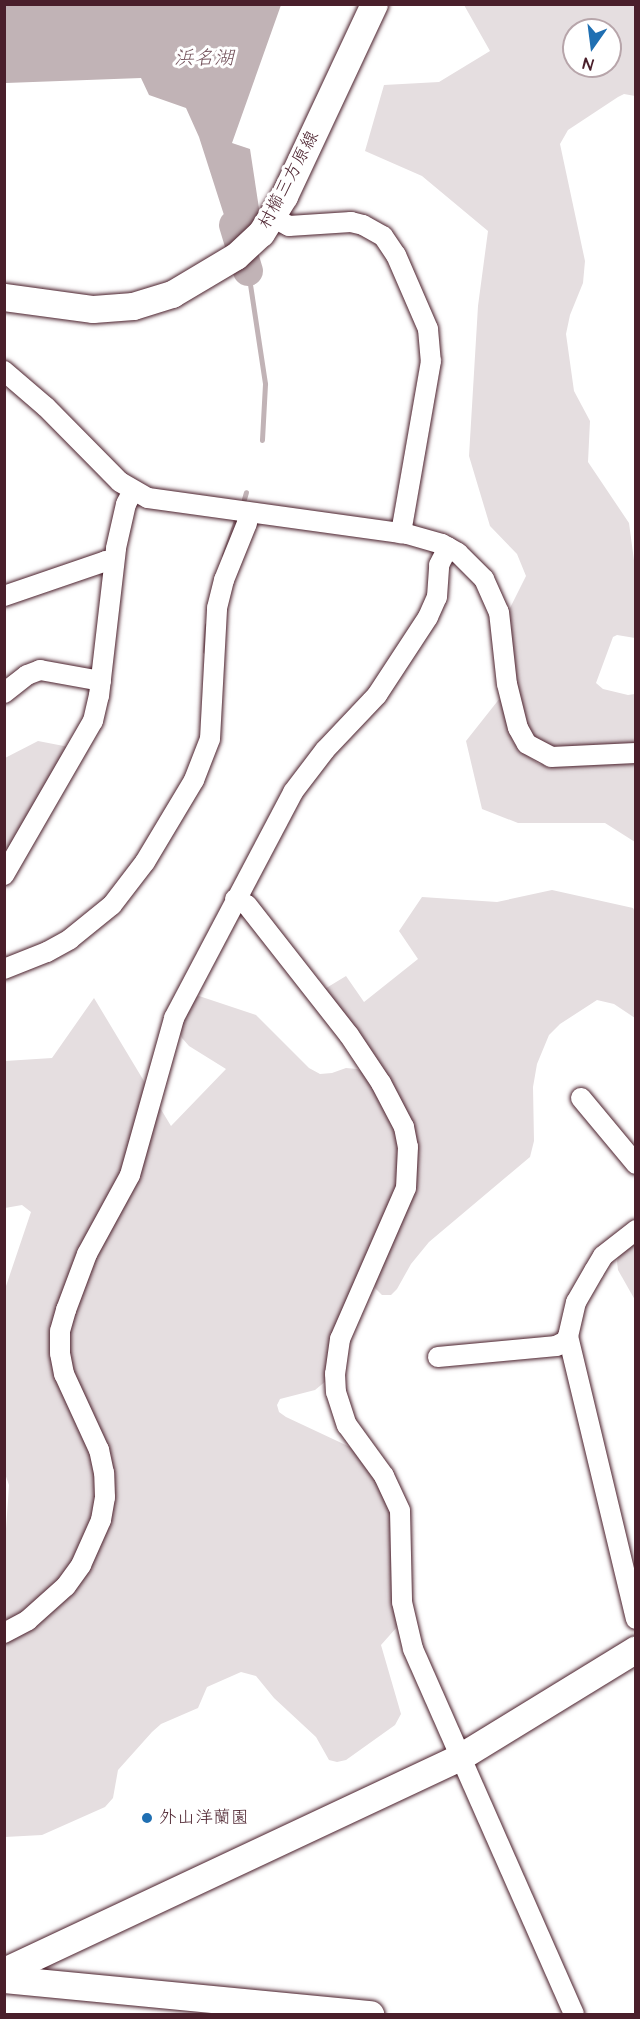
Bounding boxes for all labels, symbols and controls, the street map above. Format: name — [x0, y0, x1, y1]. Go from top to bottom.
north arrow — [562, 18, 622, 78]
water label: 浜名湖 — [174, 46, 234, 70]
text: N — [581, 52, 596, 75]
street label: 村櫛三方原線 — [254, 127, 324, 233]
place label: 外山洋蘭園 — [159, 1807, 249, 1829]
marker: 外山洋蘭園 — [140, 1811, 154, 1825]

